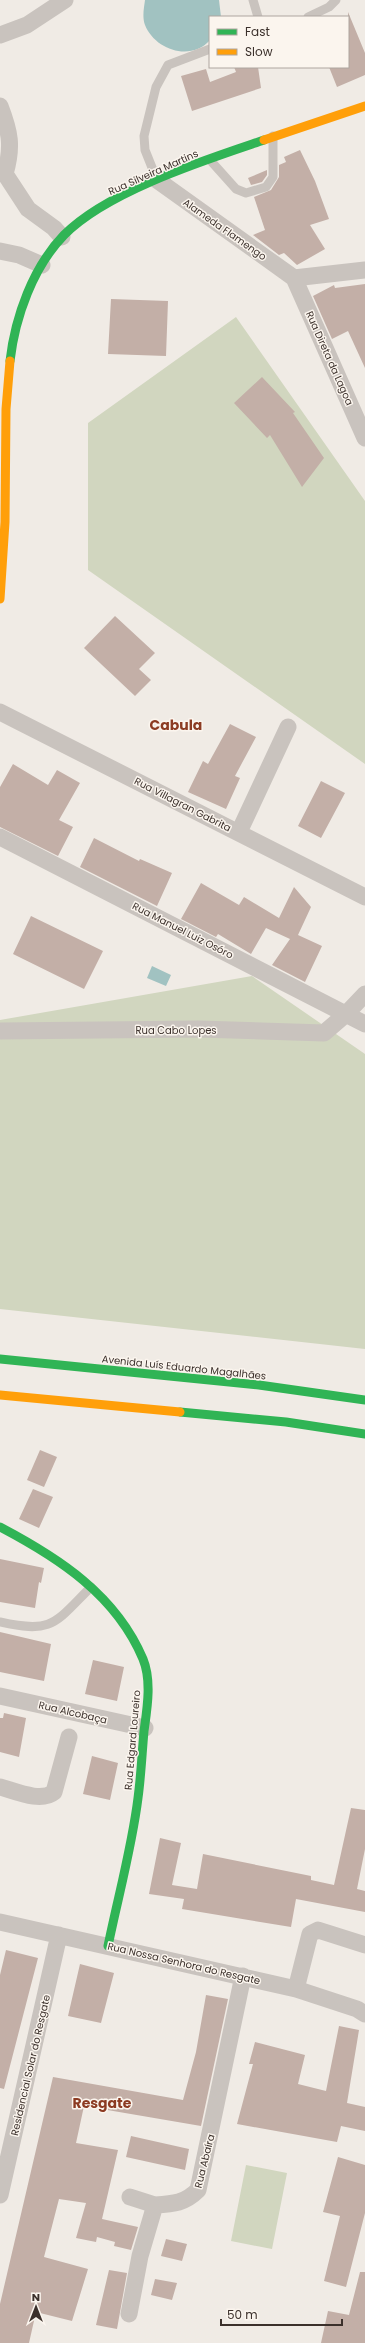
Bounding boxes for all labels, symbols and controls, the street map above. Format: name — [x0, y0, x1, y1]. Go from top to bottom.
legend — [209, 16, 349, 68]
text: Fast — [245, 23, 270, 40]
text: Slow — [245, 43, 273, 60]
street label: Rua Silveira Martins — [106, 146, 201, 199]
street label: Alameda Flamengo — [180, 195, 270, 264]
street label: Rua Direta da Lagoa — [302, 309, 357, 408]
district label: Cabula — [150, 715, 202, 735]
street label: Rua Villagran Gabrita — [132, 773, 234, 835]
street label: Rua Manuel Luiz Osóro — [130, 898, 236, 962]
street label: Rua Cabo Lopes — [135, 1023, 217, 1038]
street label: Avenida Luís Eduardo Magalhães — [101, 1351, 267, 1384]
street label: Rua Edgard Loureiro — [121, 1690, 144, 1791]
street label: Rua Alcobaça — [37, 1697, 109, 1728]
street label: Rua Nossa Senhora do Resgate — [106, 1939, 262, 1988]
street label: Residencial Solar do Resgate — [7, 1993, 54, 2137]
district label: Resgate — [73, 2093, 132, 2113]
street label: Rua Abaíra — [191, 2133, 218, 2190]
north arrow — [16, 2287, 56, 2327]
text: N — [32, 2289, 40, 2305]
scale bar — [221, 2301, 342, 2327]
text: 50 m — [227, 2306, 258, 2323]

